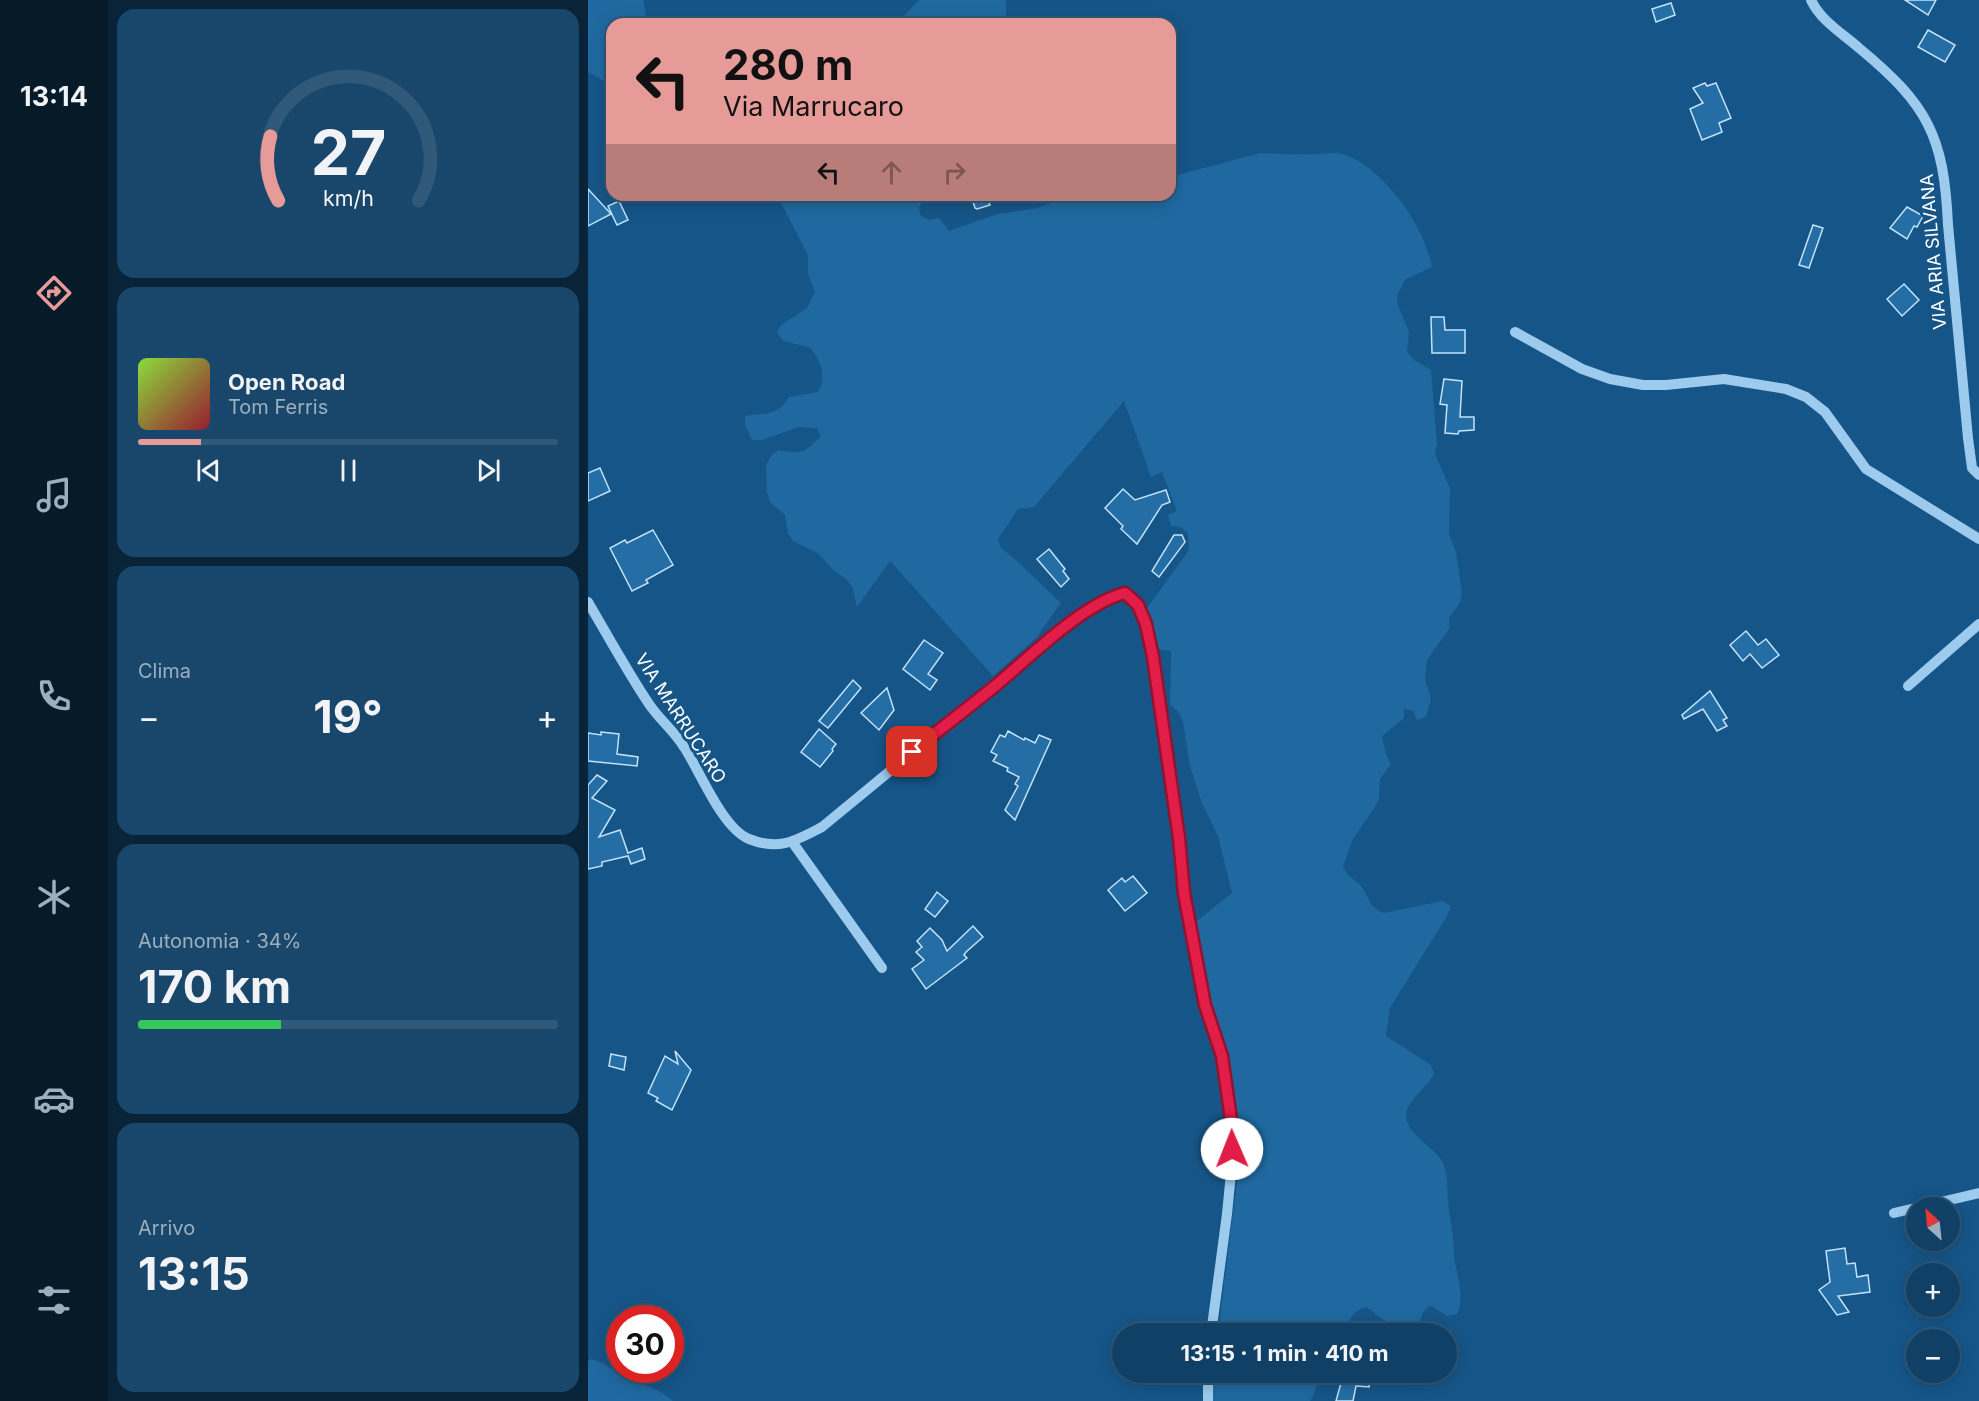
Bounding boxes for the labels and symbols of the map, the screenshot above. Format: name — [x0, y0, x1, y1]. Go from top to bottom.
street label: VIA ARIA SILVANA — [1916, 173, 1950, 331]
street label: VIA MARRUCARO — [631, 649, 731, 787]
pin — [886, 726, 937, 777]
position arrow — [1200, 1117, 1264, 1181]
north arrow — [1906, 1197, 1960, 1251]
speed limit sign: 30 — [606, 1305, 684, 1383]

